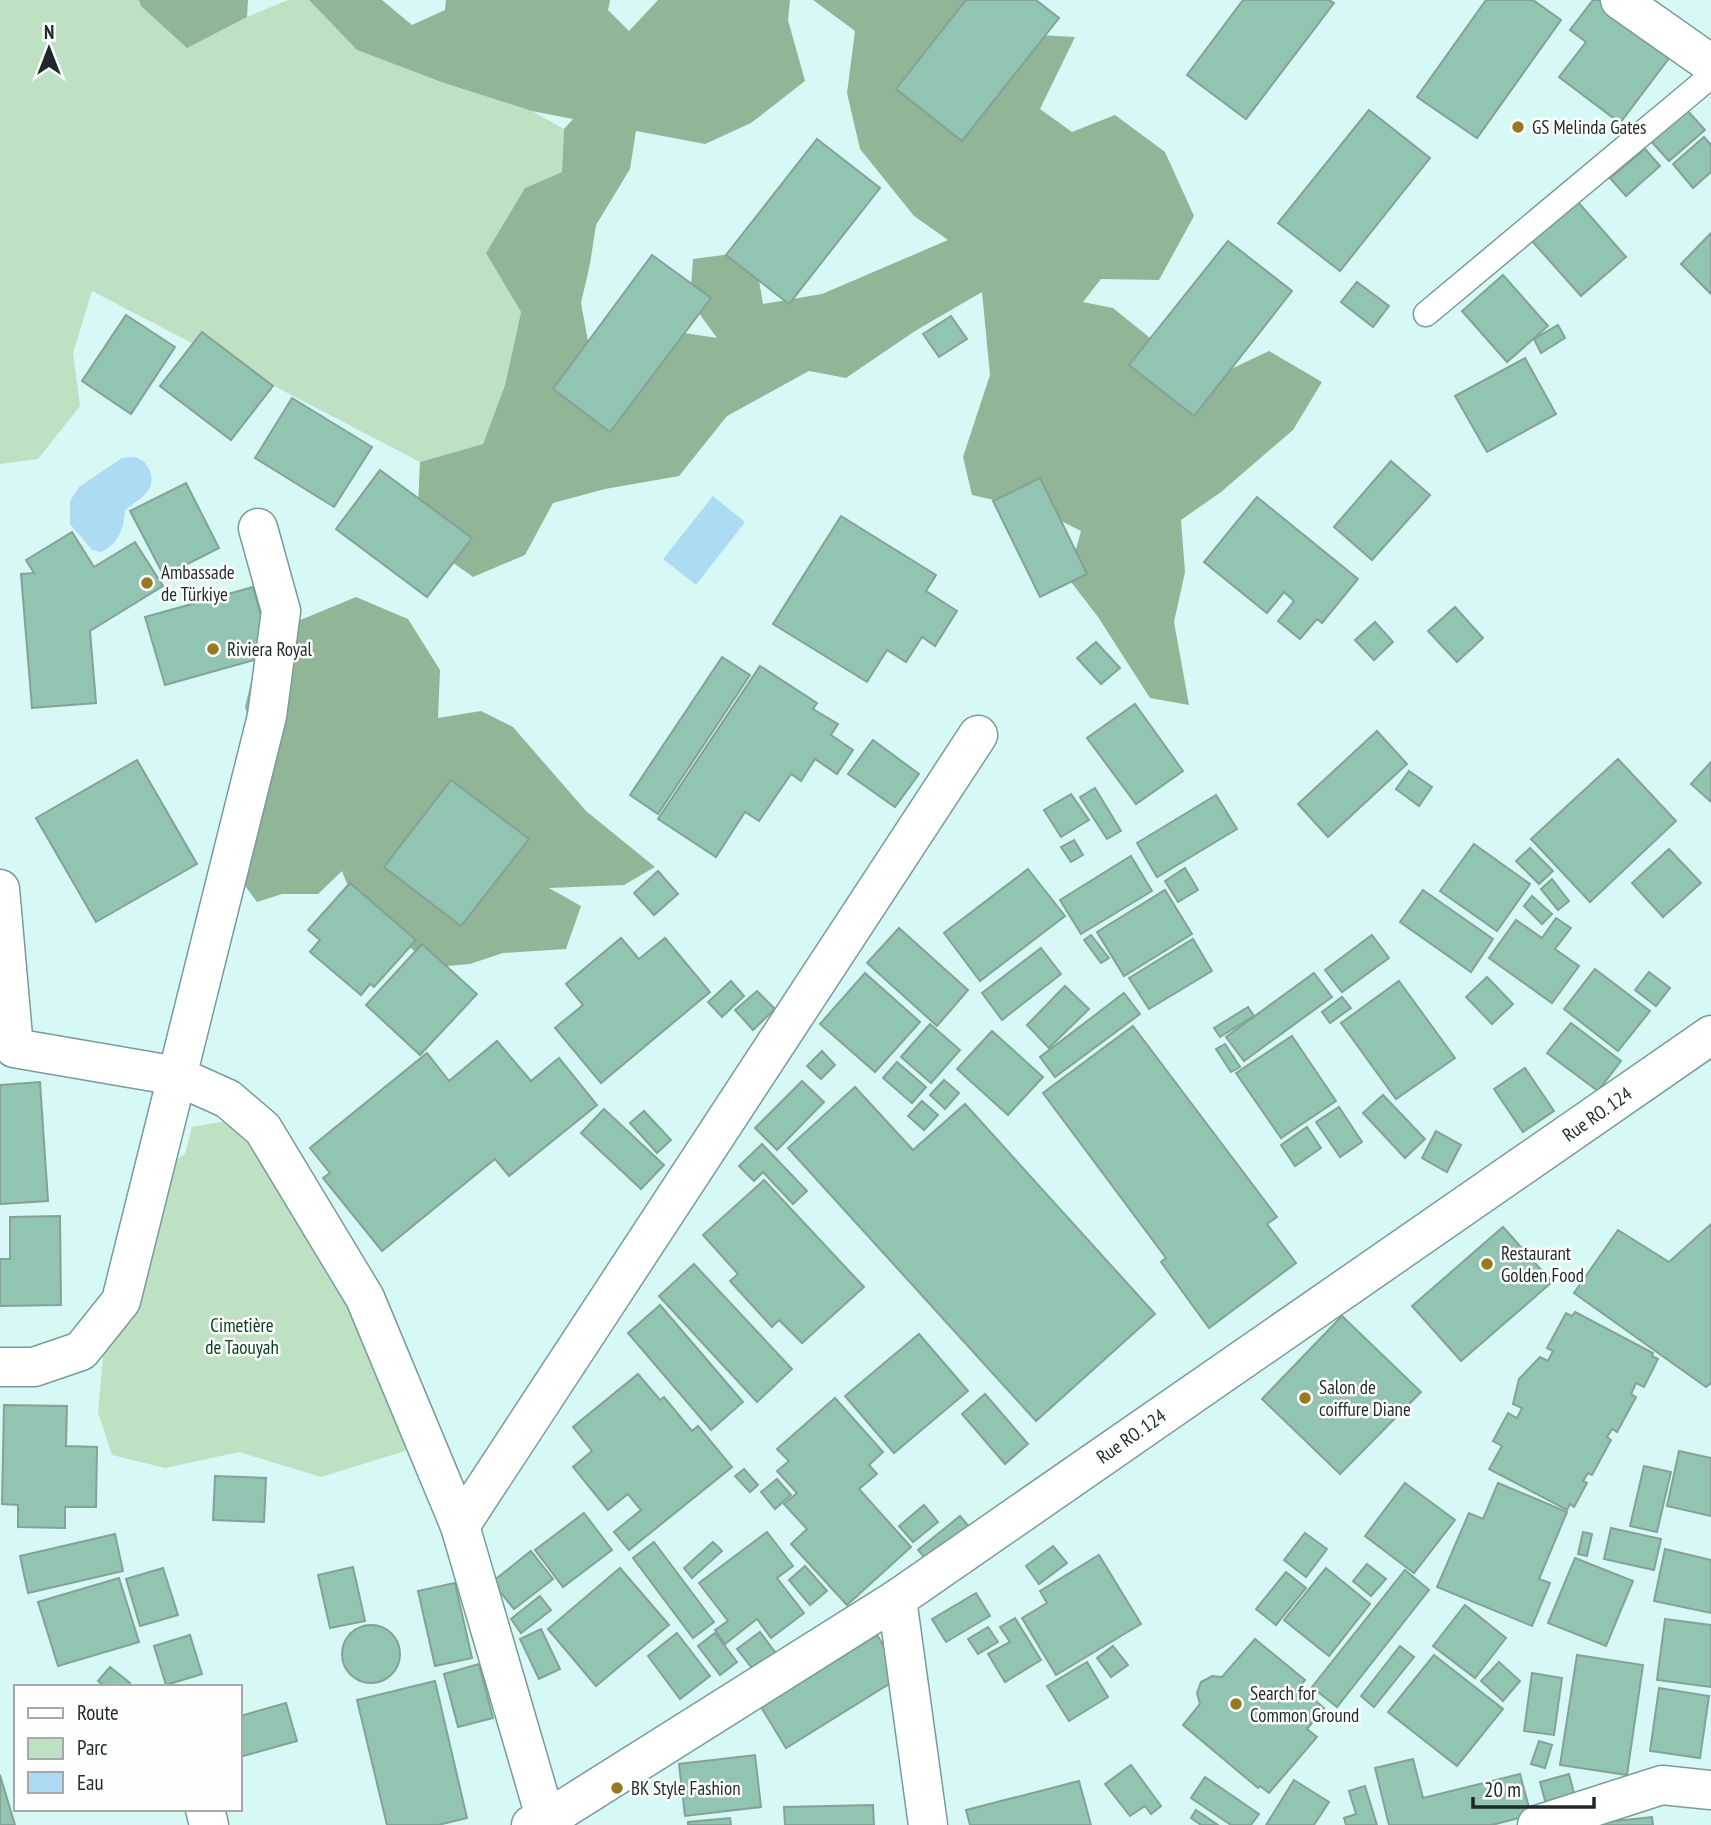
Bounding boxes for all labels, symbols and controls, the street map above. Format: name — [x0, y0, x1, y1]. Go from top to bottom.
north arrow — [14, 14, 84, 84]
text: N — [44, 20, 54, 44]
place label: GS Melinda Gates — [1532, 115, 1647, 139]
marker: GS Melinda Gates — [1510, 119, 1526, 135]
place label: Ambassade de Türkiye — [161, 560, 235, 606]
marker: Ambassade de Türkiye — [139, 575, 155, 591]
place label: Riviera Royal — [227, 637, 313, 661]
marker: Riviera Royal — [205, 641, 221, 657]
street label: Rue RO. 124 — [1558, 1081, 1637, 1147]
place label: Restaurant Golden Food — [1501, 1241, 1584, 1287]
marker: Restaurant Golden Food — [1479, 1256, 1495, 1272]
park label: Cimetière de Taouyah — [205, 1313, 279, 1359]
place label: Salon de coiffure Diane — [1319, 1375, 1411, 1421]
marker: Salon de coiffure Diane — [1297, 1390, 1313, 1406]
street label: Rue RO. 124 — [1092, 1403, 1171, 1469]
place label: Search for Common Ground — [1250, 1681, 1359, 1727]
legend — [14, 1685, 242, 1811]
marker: Search for Common Ground — [1228, 1696, 1244, 1712]
text: Route — [77, 1699, 119, 1726]
text: Parc — [77, 1734, 108, 1761]
scale bar — [1473, 1766, 1594, 1810]
text: Eau — [77, 1769, 104, 1796]
place label: BK Style Fashion — [631, 1776, 740, 1800]
text: 20 m — [1484, 1776, 1521, 1803]
marker: BK Style Fashion — [609, 1780, 625, 1796]

